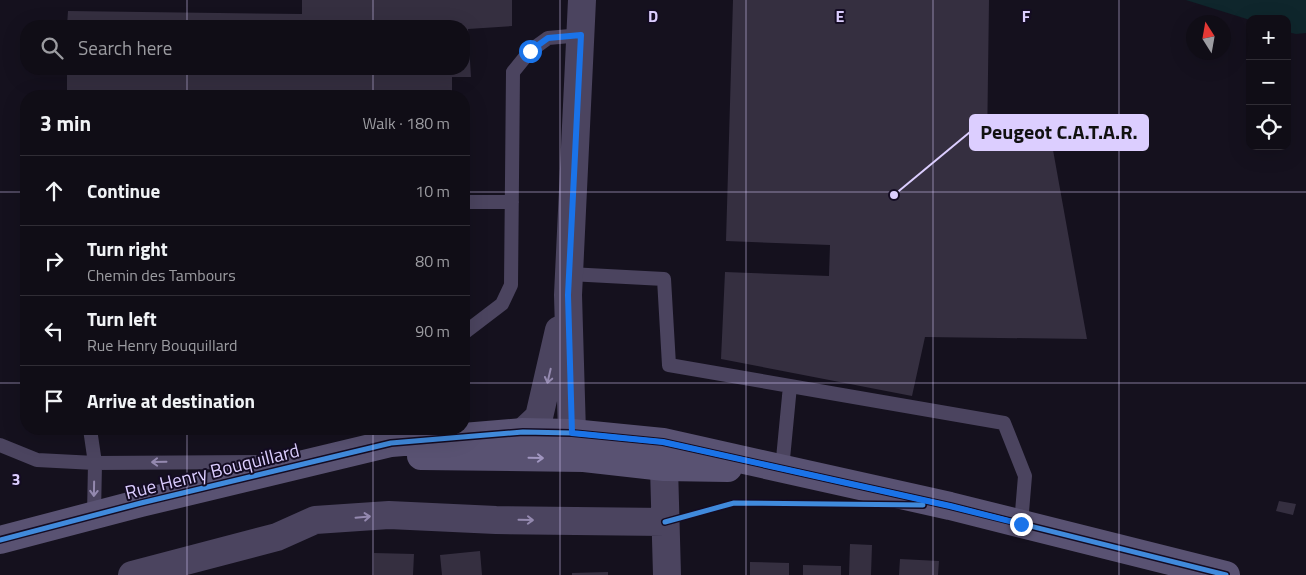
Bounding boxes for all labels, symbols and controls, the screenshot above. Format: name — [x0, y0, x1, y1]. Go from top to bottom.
text: D — [648, 4, 658, 28]
text: E — [836, 4, 845, 28]
text: F — [1022, 4, 1031, 28]
north arrow — [1186, 15, 1231, 60]
map controls — [1246, 15, 1291, 150]
button: + — [1246, 15, 1291, 60]
search box — [20, 20, 470, 75]
text: Search here — [78, 33, 172, 62]
icon: search — [38, 34, 66, 62]
route start — [519, 40, 542, 63]
button: − — [1246, 60, 1291, 105]
button: locate — [1246, 105, 1291, 150]
text: 3 min — [40, 107, 91, 139]
text: Walk · 180 m — [362, 111, 450, 135]
callout: Peugeot C.A.T.A.R. — [970, 115, 1148, 150]
text: Peugeot C.A.T.A.R. — [980, 116, 1138, 147]
text: Continue — [87, 176, 160, 205]
icon: ahead — [40, 177, 68, 205]
text: 10 m — [415, 179, 450, 203]
text: Turn right — [87, 234, 168, 263]
icon: right — [40, 247, 68, 275]
text: 80 m — [415, 249, 450, 273]
text: Chemin des Tambours — [87, 263, 236, 287]
text: Turn left — [87, 304, 157, 333]
icon: left — [40, 317, 68, 345]
text: 90 m — [415, 319, 450, 343]
text: Rue Henry Bouquillard — [87, 333, 238, 357]
one-way arrow — [544, 368, 553, 384]
text: Arrive at destination — [87, 386, 255, 415]
icon: arrive — [40, 387, 68, 415]
street label: Rue Henry Bouquillard — [122, 435, 302, 506]
one-way arrow — [528, 453, 544, 463]
one-way arrow — [151, 457, 168, 467]
text: 3 — [12, 467, 20, 491]
one-way arrow — [90, 481, 99, 497]
one-way arrow — [355, 512, 371, 522]
route end — [1010, 513, 1033, 536]
one-way arrow — [517, 515, 533, 525]

